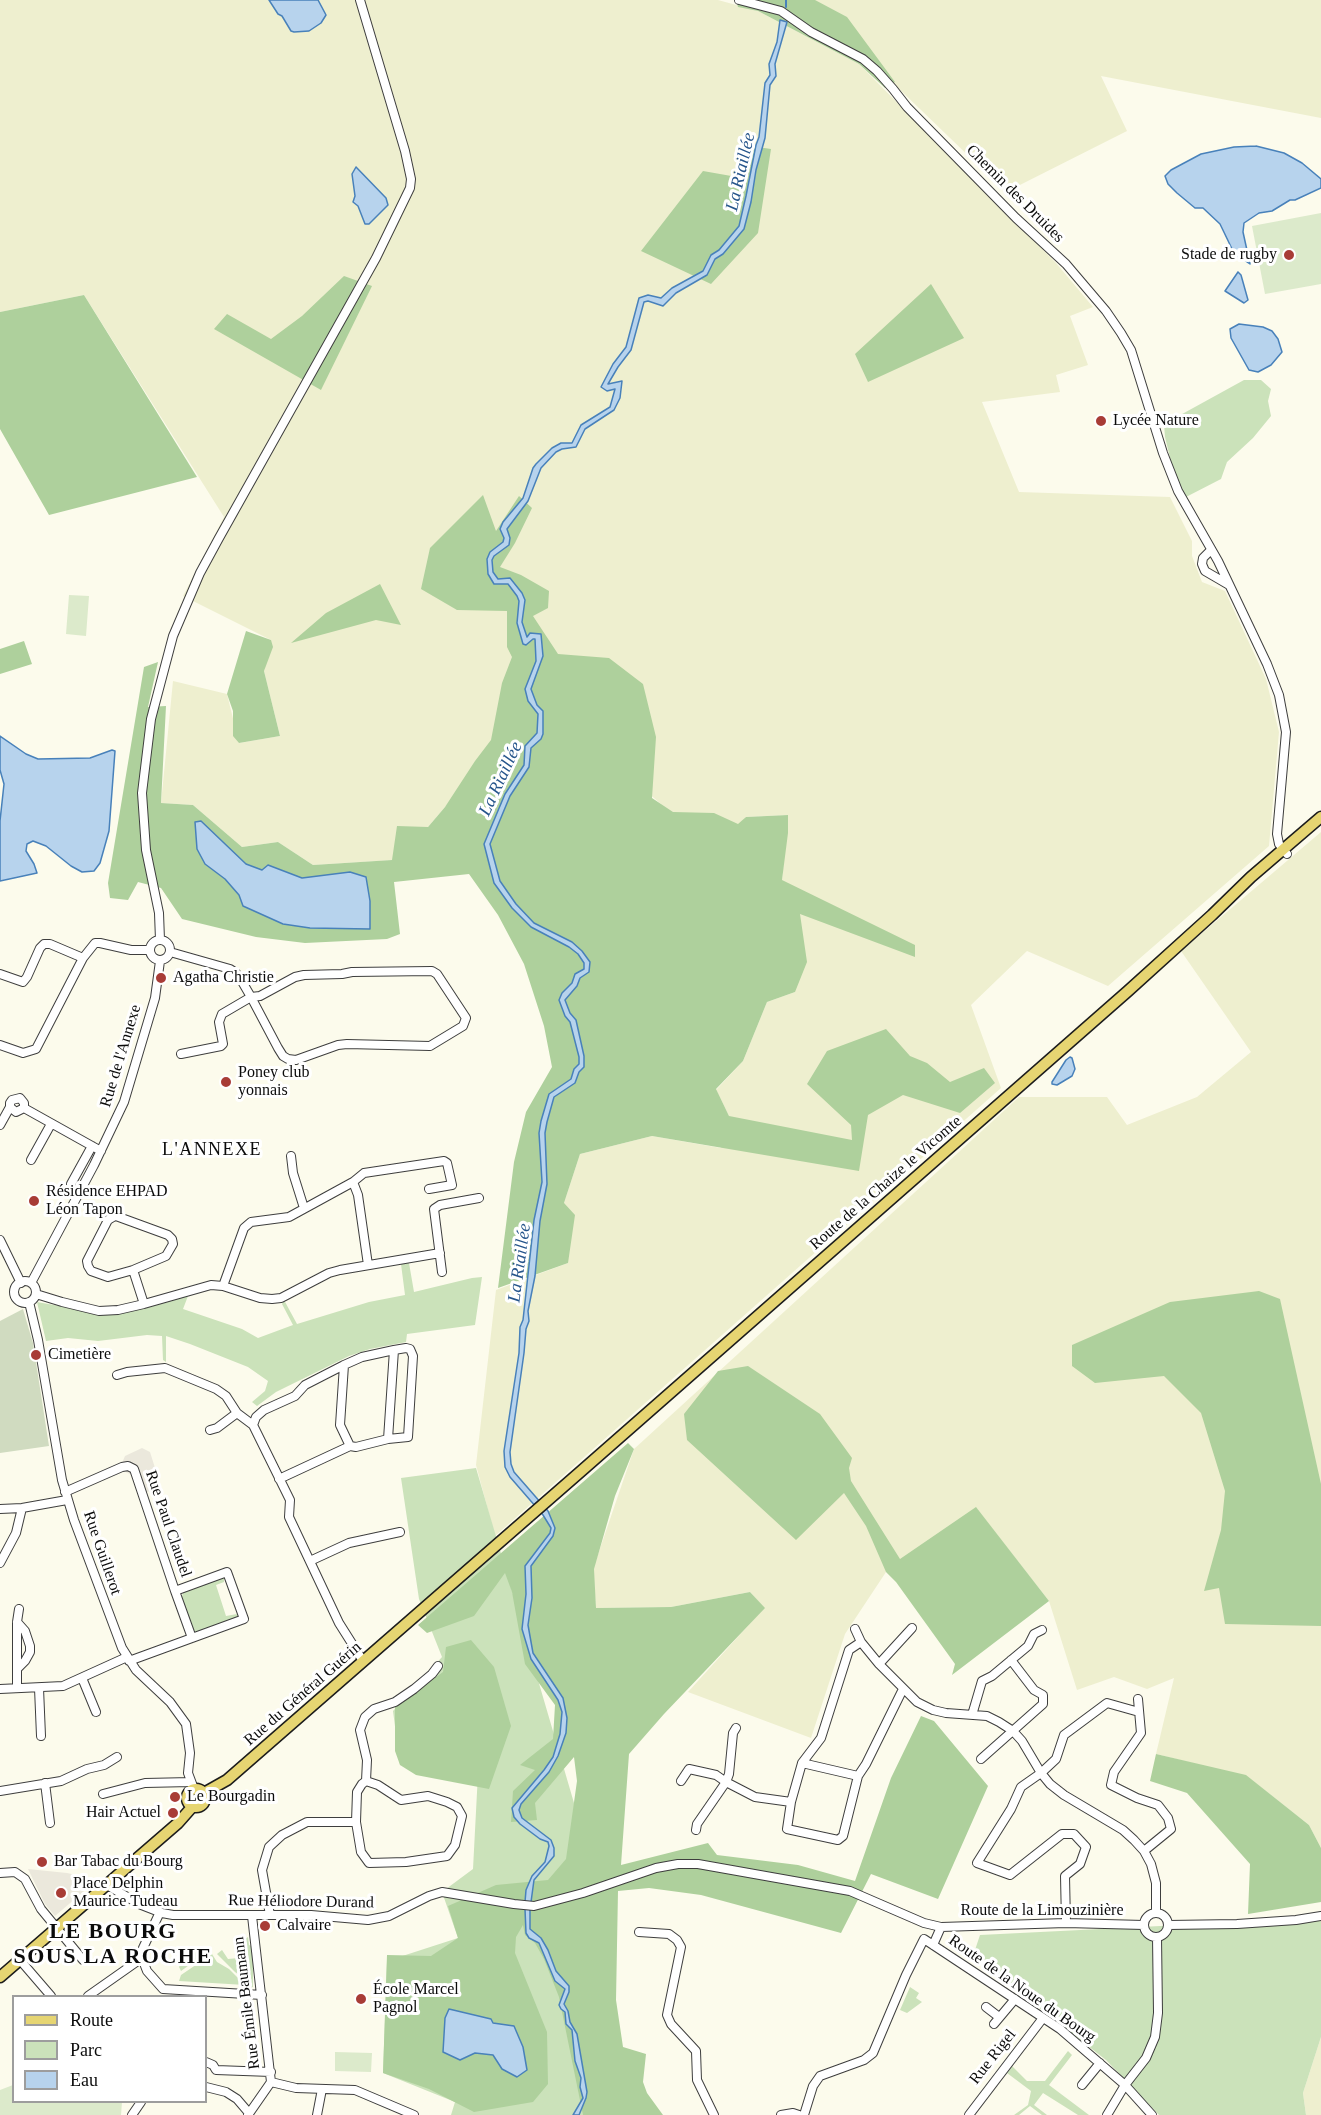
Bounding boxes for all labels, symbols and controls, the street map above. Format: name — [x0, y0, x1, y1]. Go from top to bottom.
water label: La Riaillée — [722, 131, 760, 213]
street label: Chemin des Druides — [962, 141, 1068, 247]
place label: Stade de rugby — [1181, 245, 1277, 265]
marker: Stade de rugby — [1282, 248, 1296, 262]
place label: Lycée Nature — [1113, 411, 1199, 431]
marker: Lycée Nature — [1094, 414, 1108, 428]
water label: La Riaillée — [474, 738, 528, 820]
place label: Agatha Christie — [173, 968, 274, 988]
marker: Agatha Christie — [154, 971, 168, 985]
street label: Rue de l'Annexe — [96, 1003, 146, 1109]
place label: Poney club yonnais — [238, 1063, 310, 1101]
marker: Poney club yonnais — [219, 1075, 233, 1089]
street label: Route de la Chaize le Vicomte — [806, 1112, 966, 1254]
district label: L'ANNEXE — [162, 1139, 262, 1161]
place label: Résidence EHPAD Léon Tapon — [46, 1182, 168, 1220]
marker: Résidence EHPAD Léon Tapon — [27, 1194, 41, 1208]
water label: La Riaillée — [504, 1222, 536, 1304]
place label: Cimetière — [48, 1345, 111, 1365]
marker: Cimetière — [29, 1348, 43, 1362]
street label: Rue Paul Claudel — [141, 1468, 195, 1580]
street label: Rue Guillerot — [79, 1508, 125, 1598]
street label: Rue du Général Guérin — [241, 1638, 365, 1750]
place label: Le Bourgadin — [187, 1787, 275, 1807]
marker: Le Bourgadin — [168, 1790, 182, 1804]
place label: Hair Actuel — [86, 1803, 161, 1823]
marker: Hair Actuel — [166, 1806, 180, 1820]
place label: Bar Tabac du Bourg — [54, 1852, 183, 1872]
marker: Bar Tabac du Bourg — [35, 1855, 49, 1869]
place label: Place Delphin Maurice Tudeau — [73, 1874, 178, 1912]
marker: Place Delphin Maurice Tudeau — [54, 1886, 68, 1900]
street label: Rue Héliodore Durand — [228, 1891, 374, 1913]
street label: Route de la Limouzinière — [960, 1901, 1124, 1921]
place label: Calvaire — [277, 1916, 331, 1936]
district label: LE BOURG SOUS LA ROCHE — [13, 1919, 213, 1970]
marker: Calvaire — [258, 1919, 272, 1933]
street label: Route de la Noue du Bourg — [945, 1931, 1099, 2047]
street label: Rue Émile Baumann — [229, 1936, 265, 2070]
place label: École Marcel Pagnol — [373, 1980, 459, 2018]
marker: École Marcel Pagnol — [354, 1992, 368, 2006]
legend — [12, 1995, 207, 2103]
text: Route — [70, 2010, 113, 2030]
street label: Rue Rigel — [966, 2026, 1020, 2088]
text: Parc — [70, 2040, 102, 2060]
text: Eau — [70, 2070, 98, 2090]

